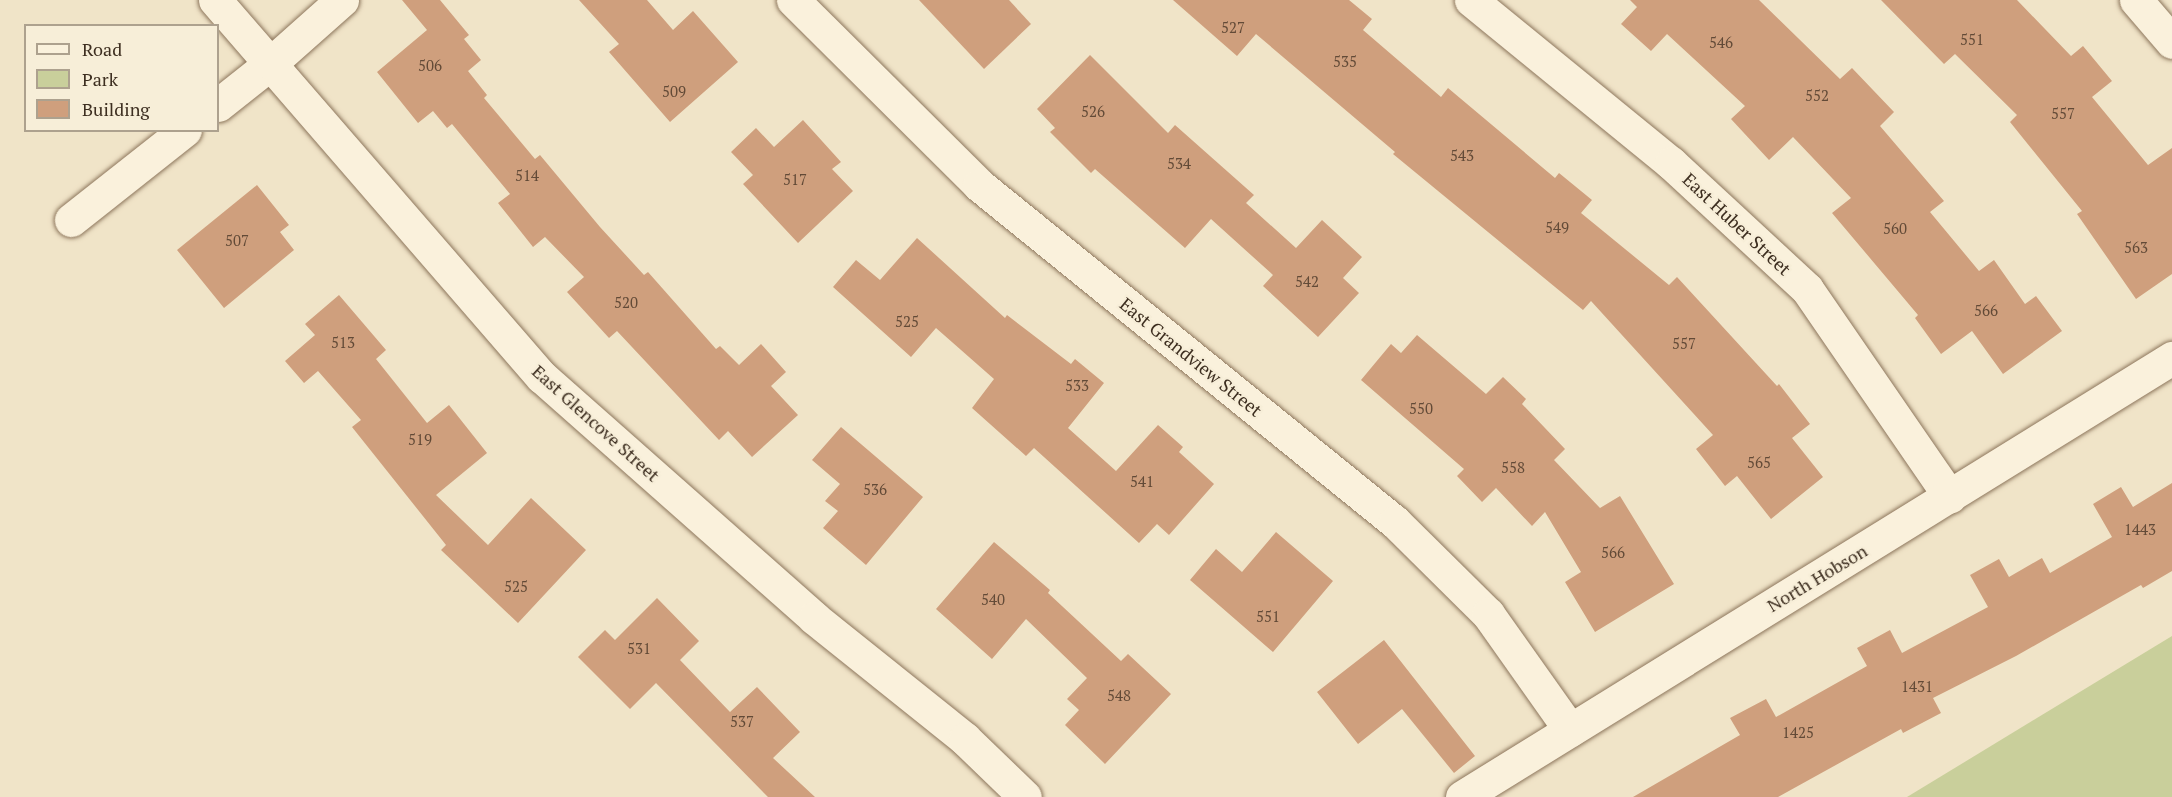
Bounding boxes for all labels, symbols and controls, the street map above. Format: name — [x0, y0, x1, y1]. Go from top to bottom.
house number: 527 — [1221, 19, 1245, 37]
legend — [24, 24, 219, 132]
house number: 551 — [1960, 31, 1984, 49]
house number: 546 — [1709, 34, 1733, 52]
text: Road — [82, 37, 122, 61]
house number: 535 — [1333, 53, 1357, 71]
house number: 506 — [418, 57, 442, 75]
text: Park — [82, 67, 118, 91]
house number: 509 — [662, 83, 686, 101]
house number: 552 — [1805, 87, 1829, 105]
text: Building — [82, 97, 150, 121]
house number: 526 — [1081, 103, 1105, 121]
house number: 557 — [2051, 105, 2075, 123]
house number: 543 — [1450, 147, 1474, 165]
house number: 534 — [1167, 155, 1191, 173]
house number: 514 — [515, 167, 539, 185]
street label: East Huber Street — [1678, 168, 1796, 280]
house number: 517 — [783, 171, 807, 189]
house number: 549 — [1545, 219, 1569, 237]
house number: 560 — [1883, 220, 1907, 238]
house number: 507 — [225, 232, 249, 250]
house number: 563 — [2124, 239, 2148, 257]
house number: 542 — [1295, 273, 1319, 291]
street label: East Grandview Street — [1116, 293, 1266, 421]
house number: 520 — [614, 294, 638, 312]
house number: 566 — [1974, 302, 1998, 320]
house number: 525 — [895, 313, 919, 331]
house number: 513 — [331, 334, 355, 352]
house number: 557 — [1672, 335, 1696, 353]
street label: East Glencove Street — [528, 360, 664, 486]
house number: 533 — [1065, 377, 1089, 395]
house number: 550 — [1409, 400, 1433, 418]
house number: 519 — [408, 431, 432, 449]
house number: 565 — [1747, 454, 1771, 472]
house number: 558 — [1501, 459, 1525, 477]
house number: 541 — [1130, 473, 1154, 491]
house number: 536 — [863, 481, 887, 499]
house number: 1443 — [2124, 521, 2156, 539]
street label: North Hobson — [1763, 540, 1871, 616]
house number: 566 — [1601, 544, 1625, 562]
house number: 525 — [504, 578, 528, 596]
house number: 540 — [981, 591, 1005, 609]
house number: 551 — [1256, 608, 1280, 626]
house number: 531 — [627, 640, 651, 658]
house number: 1431 — [1901, 678, 1933, 696]
house number: 548 — [1107, 687, 1131, 705]
house number: 537 — [730, 713, 754, 731]
house number: 1425 — [1782, 724, 1814, 742]

